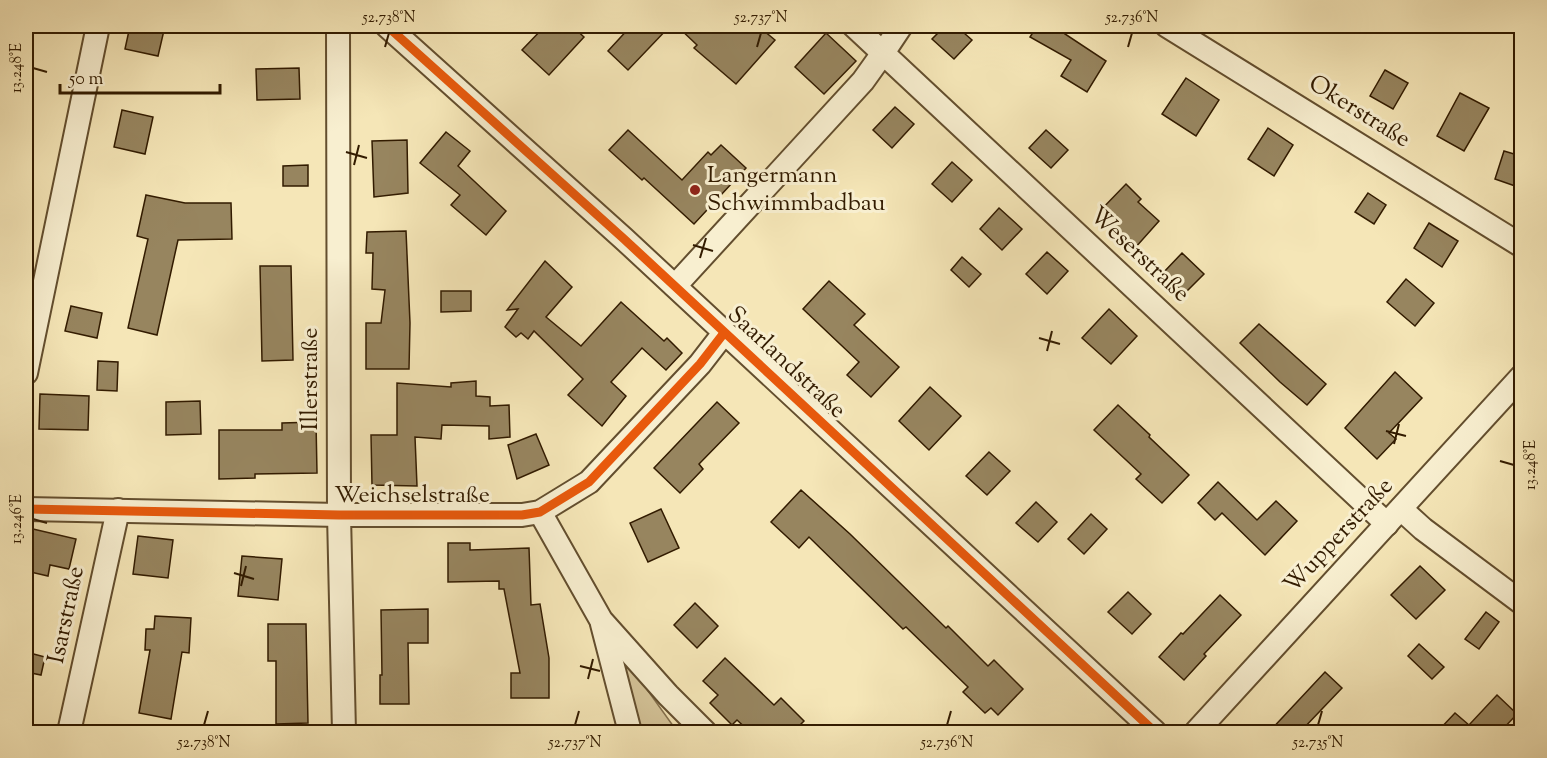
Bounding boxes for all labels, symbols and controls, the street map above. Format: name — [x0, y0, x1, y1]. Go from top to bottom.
text: 52.738°N — [362, 8, 415, 29]
text: 52.737°N — [734, 8, 787, 29]
text: 52.736°N — [1105, 8, 1158, 29]
text: 13.248°E — [7, 43, 28, 93]
scale bar — [60, 57, 220, 95]
text: 50 m — [68, 67, 104, 93]
street label: Okerstraße — [1301, 67, 1417, 157]
place label: Langermann Schwimmbadbau — [707, 159, 886, 221]
marker: Langermann Schwimmbadbau — [688, 183, 702, 197]
street label: Weserstraße — [1081, 199, 1197, 311]
street label: Saarlandstraße — [719, 299, 853, 427]
street label: Illerstraße — [294, 328, 328, 430]
text: 13.248°E — [1521, 440, 1542, 490]
street label: Wupperstraße — [1276, 471, 1402, 601]
street label: Weichselstraße — [334, 479, 490, 513]
text: 13.246°E — [7, 494, 28, 544]
street label: Isarstraße — [40, 563, 94, 667]
text: 52.738°N — [177, 733, 230, 754]
text: 52.737°N — [548, 733, 601, 754]
text: 52.736°N — [920, 733, 973, 754]
text: 52.735°N — [1292, 733, 1343, 754]

